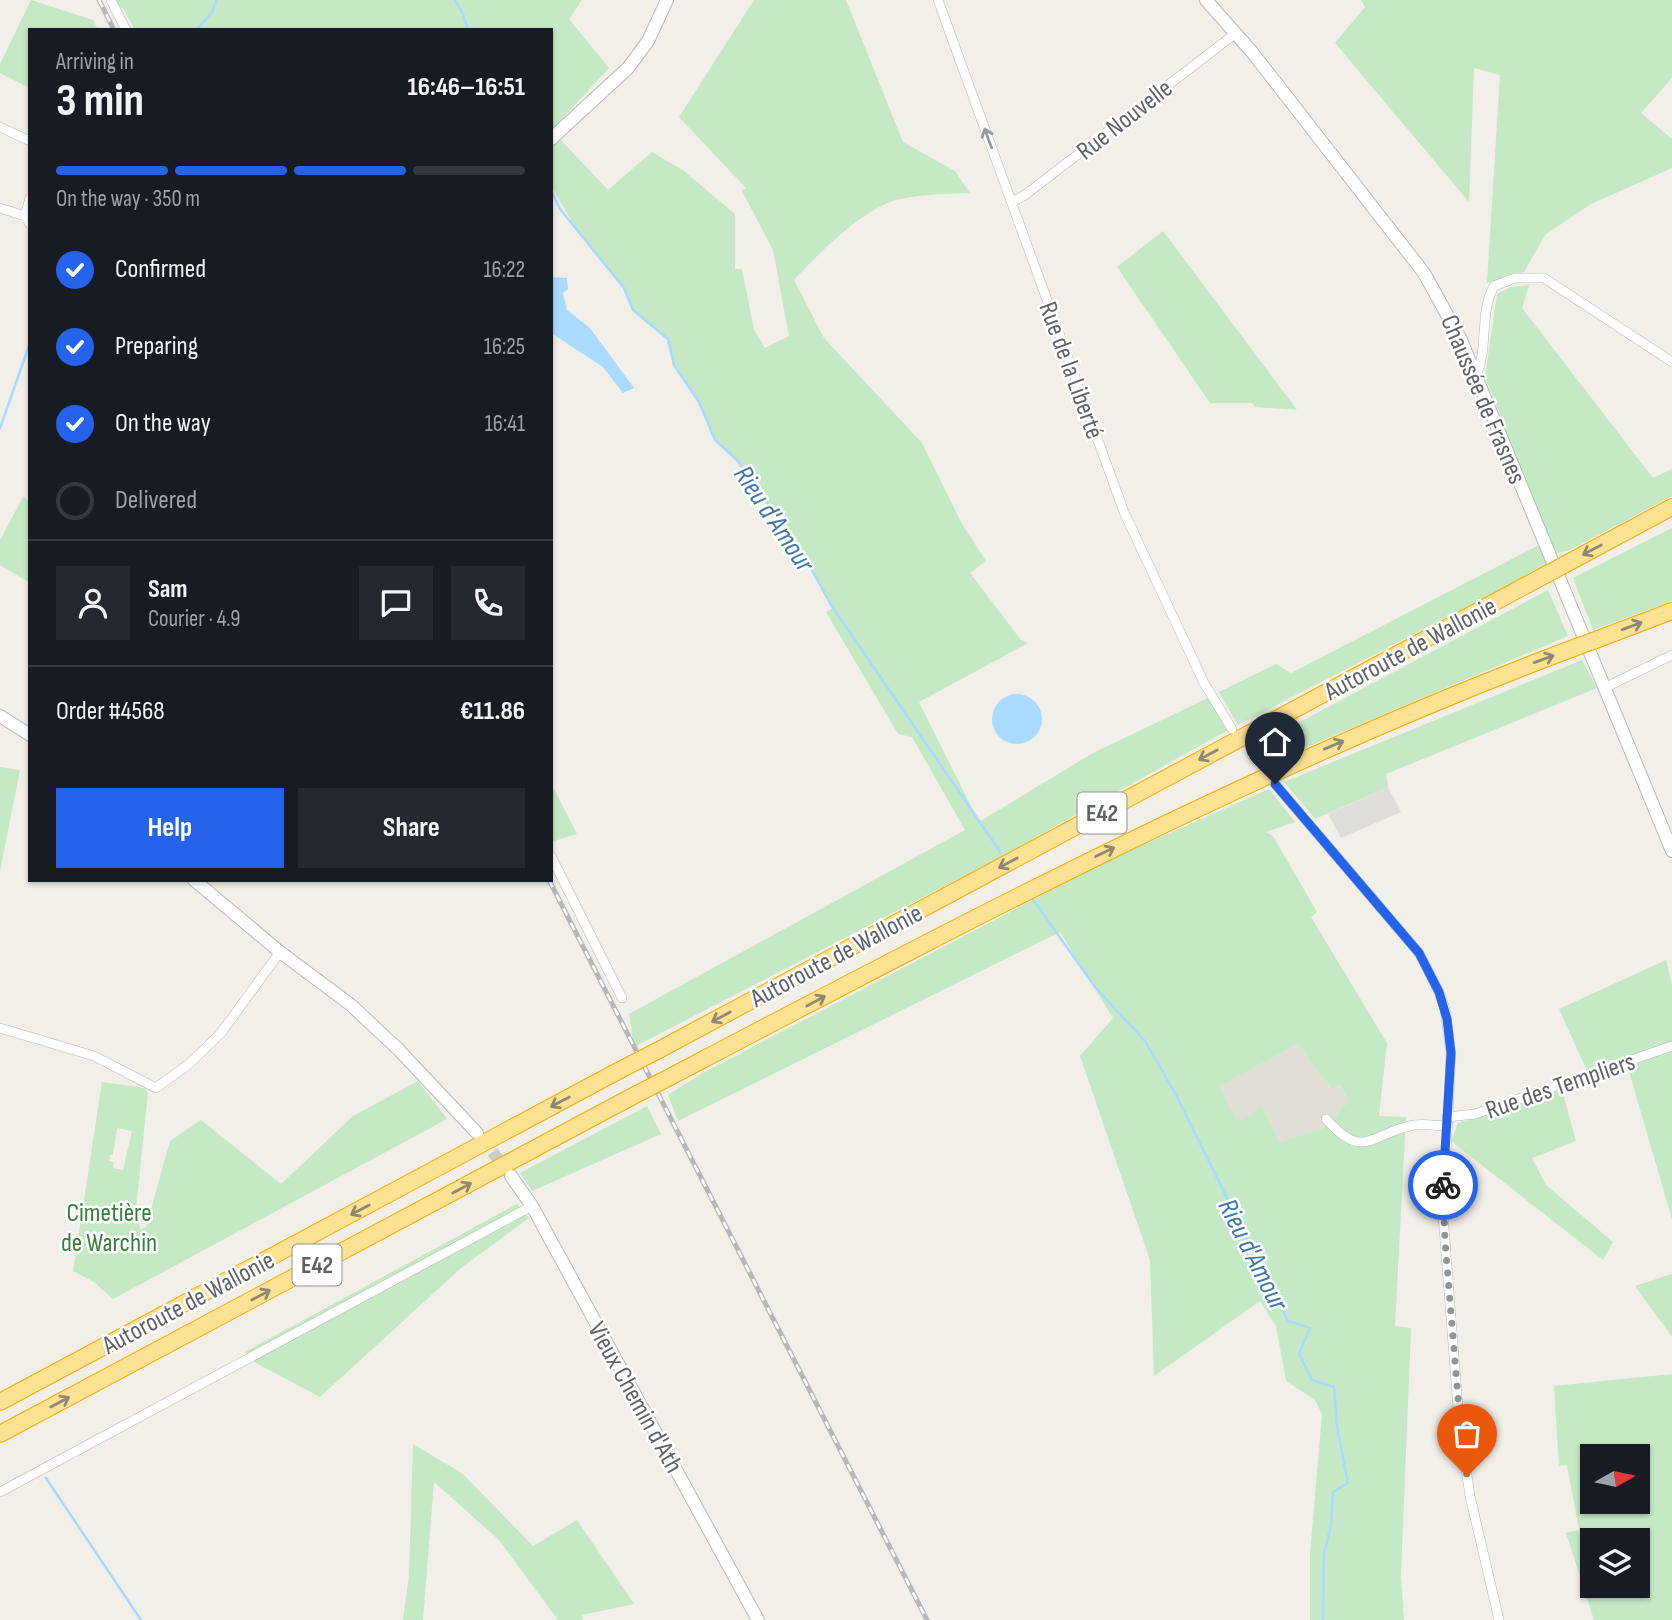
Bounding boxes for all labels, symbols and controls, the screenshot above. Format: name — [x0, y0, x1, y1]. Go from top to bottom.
text: Arriving in — [56, 48, 134, 76]
text: 16:46–16:51 — [408, 72, 525, 103]
street label: Rue Nouvelle — [1071, 73, 1179, 167]
text: 3 min — [56, 74, 144, 129]
one-way arrow — [981, 128, 993, 150]
text: On the way · 350 m — [56, 185, 200, 213]
icon: check — [56, 251, 94, 289]
text: Confirmed — [115, 254, 206, 285]
text: 16:22 — [484, 256, 525, 284]
street label: Rue de la Liberté — [1031, 298, 1110, 443]
street label: Chaussée de Frasnes — [1433, 310, 1532, 489]
icon: check — [56, 328, 94, 366]
text: Preparing — [115, 331, 198, 362]
text: 16:25 — [484, 333, 525, 361]
icon: check — [56, 405, 94, 443]
text: On the way — [115, 408, 211, 439]
text: 16:41 — [485, 410, 525, 438]
water label: Rieu d'Amour — [726, 460, 822, 579]
text: Delivered — [115, 485, 197, 516]
one-way arrow — [1582, 544, 1603, 558]
button: person — [56, 566, 130, 640]
button: chat — [359, 566, 433, 640]
button: phone — [451, 566, 525, 640]
text: Sam — [148, 574, 188, 605]
street label: Autoroute de Wallonie — [1319, 591, 1502, 708]
text: Courier · 4.9 — [148, 605, 240, 633]
one-way arrow — [1621, 619, 1643, 631]
one-way arrow — [1532, 652, 1554, 664]
text: Order #4568 — [56, 696, 165, 727]
text: €11.86 — [460, 696, 525, 727]
pin — [1245, 712, 1305, 784]
icon: home — [1256, 723, 1294, 761]
one-way arrow — [1322, 738, 1344, 751]
one-way arrow — [1198, 749, 1219, 763]
button: Help — [56, 788, 284, 868]
button: Share — [298, 788, 525, 868]
road number: E42 — [1078, 792, 1126, 834]
one-way arrow — [1094, 844, 1115, 858]
one-way arrow — [998, 857, 1019, 871]
street label: Autoroute de Wallonie — [745, 898, 928, 1015]
one-way arrow — [805, 993, 826, 1007]
one-way arrow — [711, 1011, 732, 1024]
street label: Rue des Templiers — [1482, 1046, 1639, 1126]
one-way arrow — [551, 1095, 571, 1109]
courier — [1408, 1150, 1478, 1220]
icon: bike — [1424, 1166, 1462, 1204]
one-way arrow — [451, 1181, 471, 1195]
water label: Rieu d'Amour — [1211, 1193, 1295, 1317]
park label: Cimetière de Warchin — [61, 1198, 157, 1259]
one-way arrow — [350, 1204, 371, 1217]
street label: Autoroute de Wallonie — [97, 1245, 280, 1362]
road number: E42 — [292, 1245, 342, 1286]
one-way arrow — [250, 1288, 271, 1301]
street label: Vieux Chemin d'Ath — [580, 1317, 689, 1479]
one-way arrow — [49, 1395, 70, 1408]
pin — [1437, 1404, 1497, 1476]
icon: bag — [1448, 1415, 1486, 1453]
north arrow — [1580, 1444, 1650, 1514]
map controls — [1580, 1444, 1650, 1598]
button: layers — [1580, 1528, 1650, 1598]

